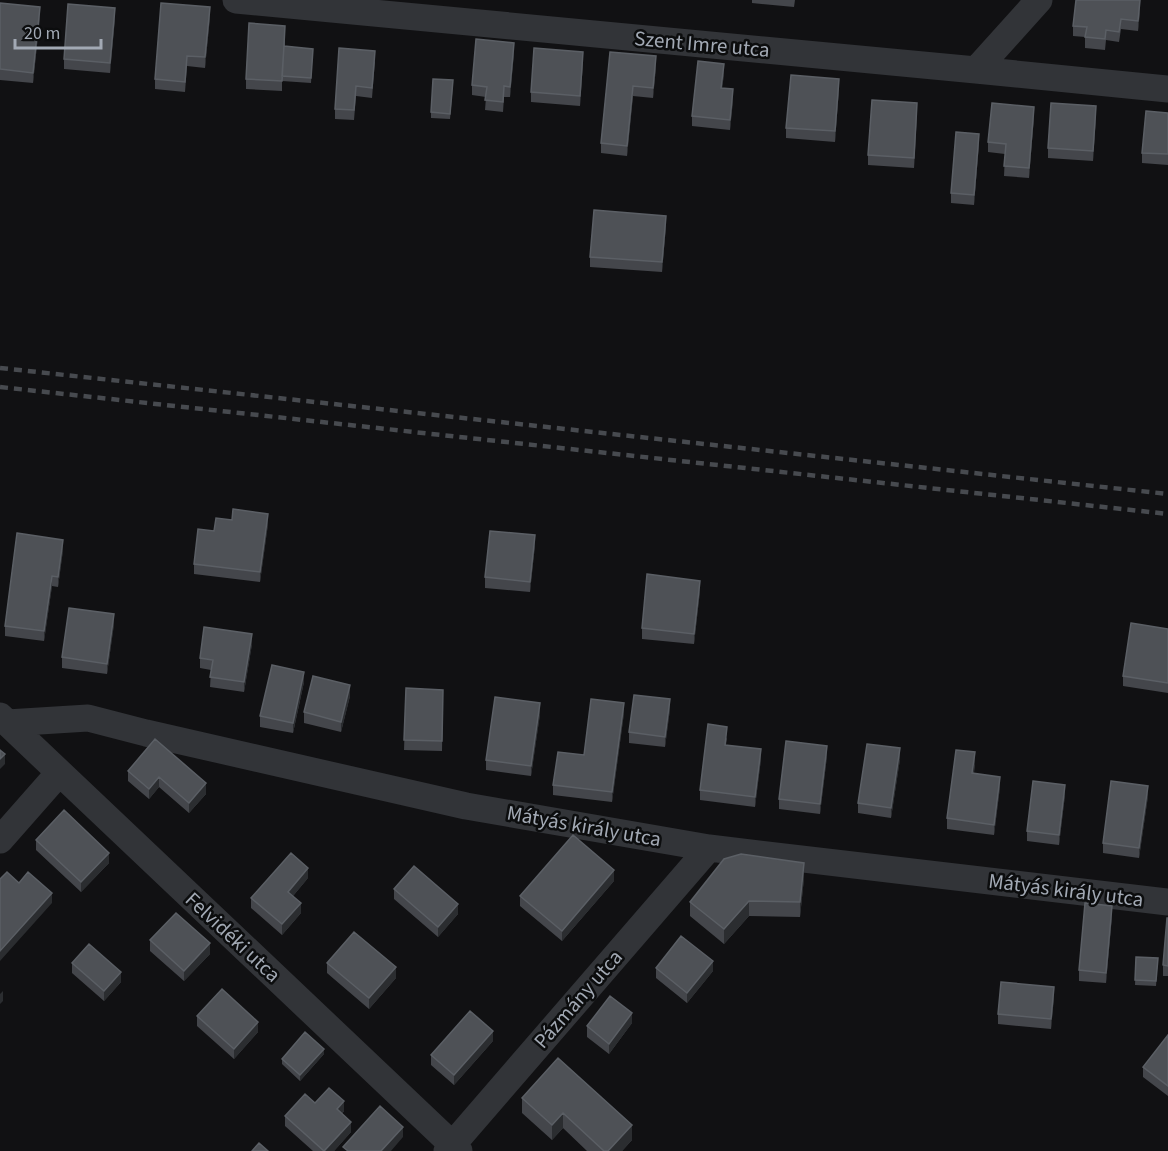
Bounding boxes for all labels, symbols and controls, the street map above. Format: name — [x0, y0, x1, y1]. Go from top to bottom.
scale bar — [15, 12, 100, 50]
text: 20 m — [24, 21, 60, 46]
street label: Szent Imre utca — [633, 23, 771, 65]
street label: Mátyás király utca — [505, 798, 663, 854]
street label: Mátyás király utca — [987, 866, 1145, 914]
street label: Felvidéki utca — [179, 885, 287, 989]
street label: Pázmány utca — [527, 943, 629, 1055]

